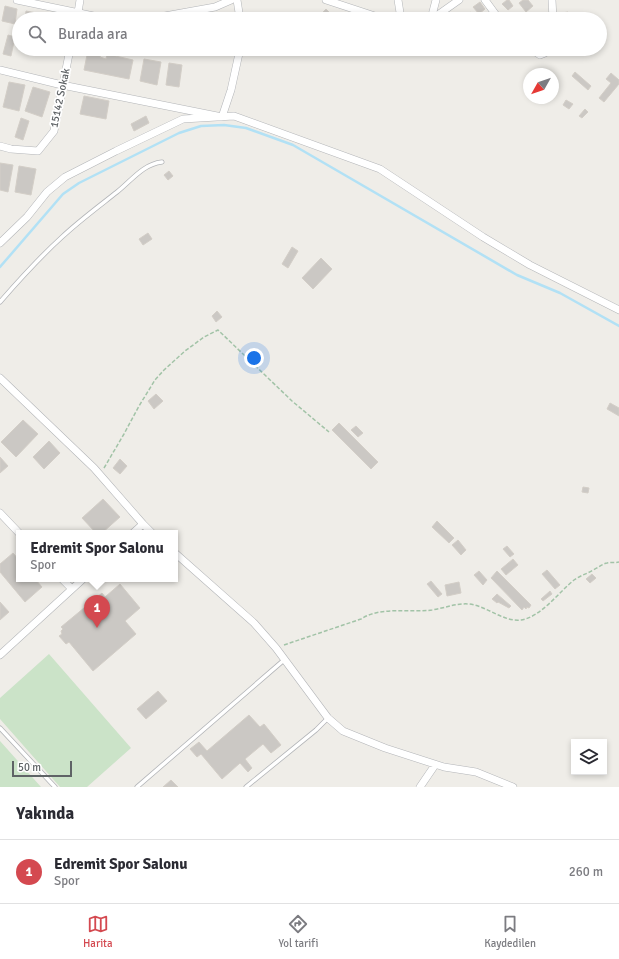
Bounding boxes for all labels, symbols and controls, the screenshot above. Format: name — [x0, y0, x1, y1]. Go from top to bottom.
search box — [12, 12, 607, 56]
icon: search — [26, 23, 48, 45]
text: Burada ara — [58, 25, 128, 43]
street label: 15142 Sokak — [47, 67, 73, 129]
north arrow — [523, 68, 559, 104]
your location — [244, 348, 264, 368]
popup — [16, 530, 178, 582]
text: Edremit Spor Salonu — [30, 539, 164, 557]
text: Spor — [30, 557, 56, 573]
pin: 1 — [84, 595, 110, 628]
map controls — [571, 739, 607, 775]
button: layers — [571, 739, 607, 775]
scale bar — [12, 759, 72, 778]
text: 50 m — [18, 761, 41, 774]
text: Yakında — [16, 803, 74, 824]
text: Edremit Spor Salonu — [54, 855, 188, 873]
text: 1 — [25, 864, 33, 880]
text: 260 m — [569, 864, 603, 880]
text: Spor — [54, 873, 80, 889]
tab: Harita — [83, 913, 113, 950]
tab: Yol tarifi — [278, 913, 318, 950]
tab: Kaydedilen — [484, 913, 536, 950]

